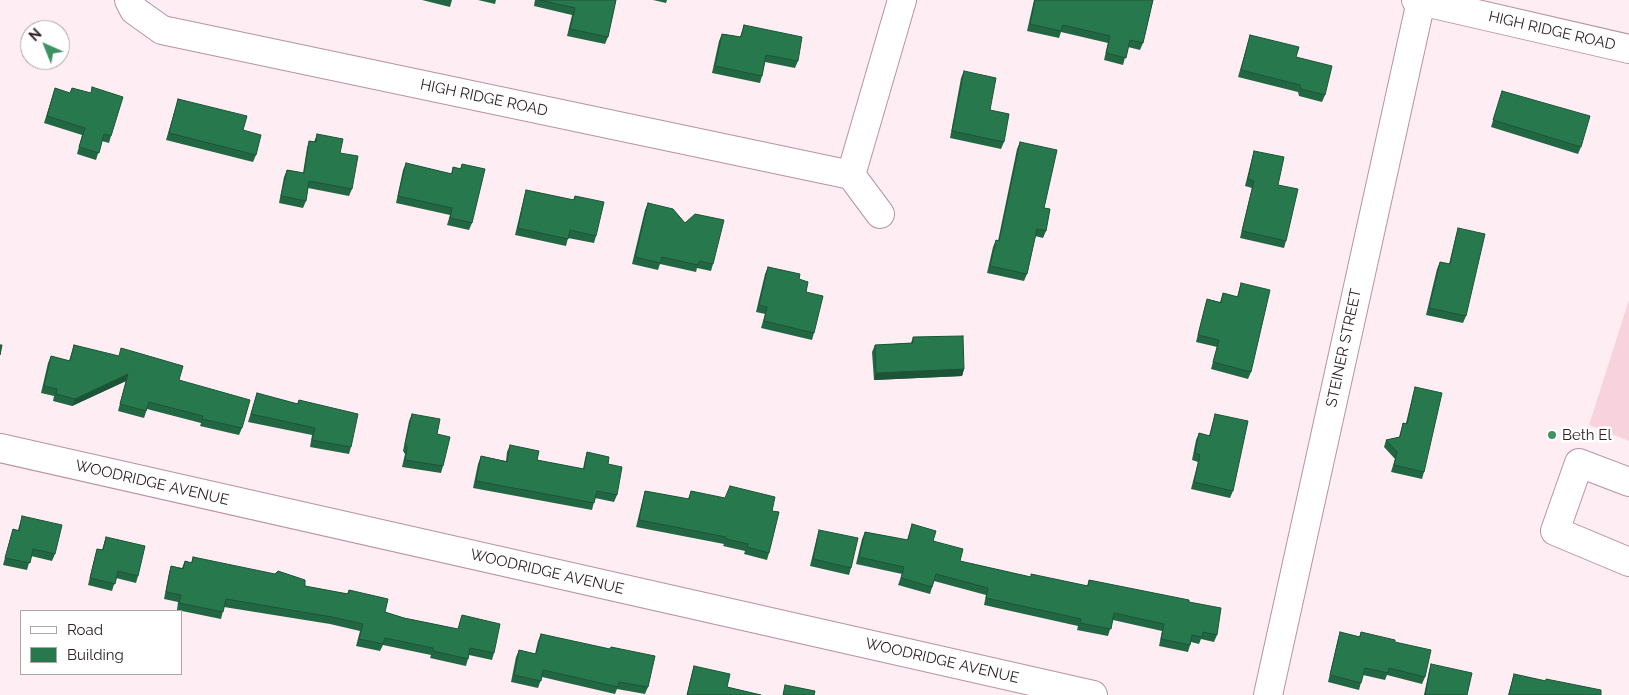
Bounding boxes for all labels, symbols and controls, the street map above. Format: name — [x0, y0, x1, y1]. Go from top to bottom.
street label: HIGH RIDGE ROAD — [1487, 8, 1617, 54]
north arrow — [20, 20, 70, 70]
text: N — [26, 25, 45, 44]
street label: HIGH RIDGE ROAD — [419, 76, 549, 120]
street label: STEINER STREET — [1323, 287, 1365, 409]
place label: Beth El — [1562, 426, 1612, 444]
marker: Beth El — [1546, 429, 1558, 441]
street label: WOODRIDGE AVENUE — [73, 457, 231, 509]
street label: WOODRIDGE AVENUE — [468, 546, 626, 598]
legend — [20, 610, 182, 675]
text: Road — [67, 621, 103, 639]
street label: WOODRIDGE AVENUE — [863, 635, 1021, 687]
text: Building — [67, 646, 124, 664]

